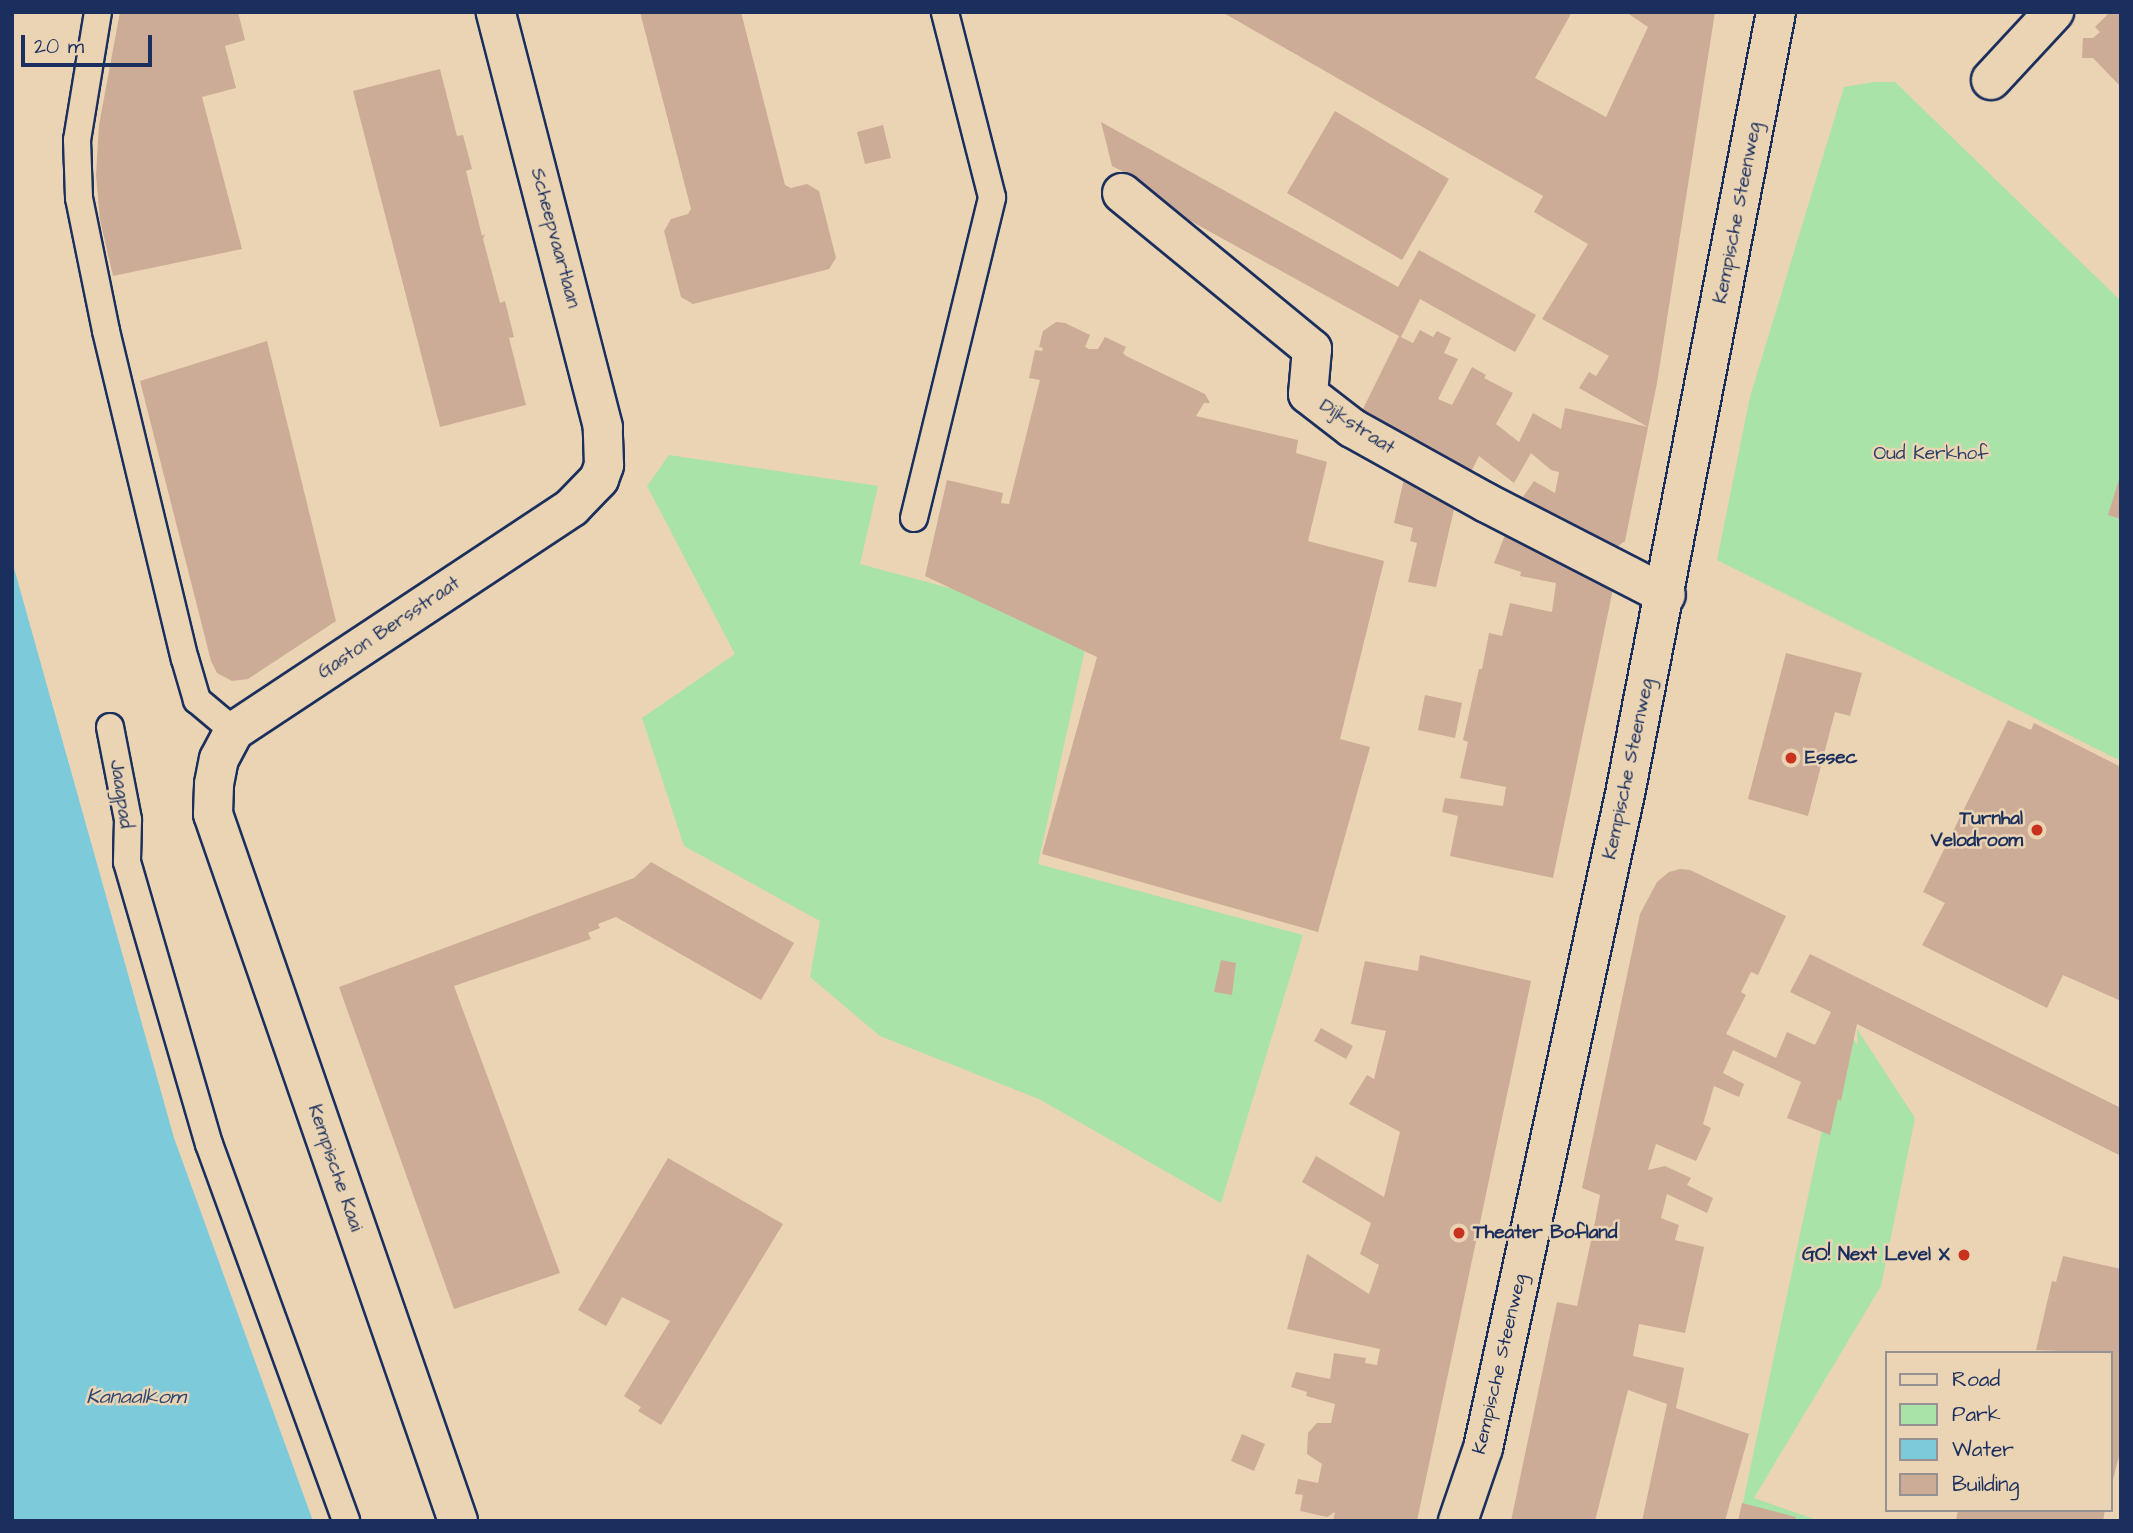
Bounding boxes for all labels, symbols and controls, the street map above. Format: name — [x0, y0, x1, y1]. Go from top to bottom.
scale bar — [24, 21, 156, 65]
text: 20 m — [34, 32, 84, 61]
street label: Kempische Steenweg — [1709, 120, 1767, 306]
street label: Scheepvaartlaan — [525, 166, 585, 310]
street label: Dijkstraat — [1315, 394, 1399, 460]
park label: Oud Kerkhof — [1873, 443, 1989, 465]
street label: Gaston Bersstraat — [314, 572, 464, 684]
street label: Kempische Steenweg — [1599, 677, 1659, 861]
place label: Essec — [1805, 747, 1858, 769]
marker: Essec — [1783, 750, 1799, 766]
street label: Jaagpad — [105, 758, 137, 830]
place label: Turnhal Velodroom — [1931, 808, 2023, 852]
marker: Turnhal Velodroom — [2029, 822, 2045, 838]
street label: Kempische Kaai — [303, 1102, 367, 1234]
place label: Theater Bofland — [1473, 1222, 1618, 1244]
marker: Theater Bofland — [1451, 1225, 1467, 1241]
place label: GO! Next Level X — [1802, 1244, 1950, 1266]
marker: GO! Next Level X — [1956, 1247, 1972, 1263]
street label: Kempische Steenweg — [1468, 1272, 1532, 1456]
legend — [1884, 1351, 2112, 1512]
text: Road — [1952, 1365, 2000, 1394]
water label: Kanaalkom — [86, 1384, 186, 1410]
text: Park — [1952, 1400, 2001, 1429]
text: Water — [1952, 1435, 2014, 1464]
text: Building — [1952, 1470, 2019, 1499]

